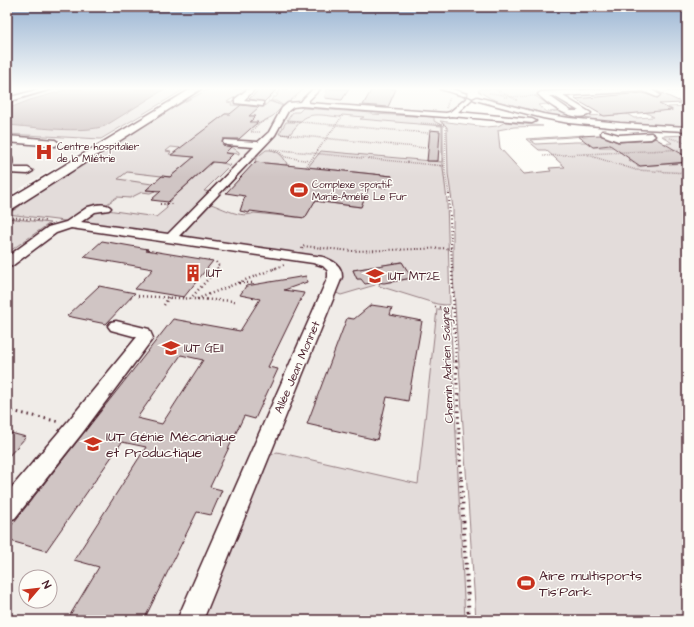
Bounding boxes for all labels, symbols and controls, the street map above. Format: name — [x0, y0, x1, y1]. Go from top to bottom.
place label: Centre hospitalier de la Milétrie — [57, 140, 140, 166]
hospital icon: Centre hospitalier de la Milétrie — [34, 142, 54, 162]
place label: Complexe sportif Marie-Amélie Le Fur — [312, 178, 407, 204]
sports icon: Complexe sportif Marie-Amélie Le Fur — [289, 180, 309, 200]
building icon: IUT — [183, 263, 203, 283]
place label: IUT — [206, 265, 223, 282]
school or university icon: IUT MT2E — [365, 266, 385, 286]
place label: IUT MT2E — [388, 268, 440, 285]
street label: Chemin Adrien Saigne — [437, 306, 459, 424]
street label: Allée Jean Monnet — [270, 318, 325, 416]
school or university icon: IUT GEII — [161, 338, 181, 358]
place label: IUT GEII — [184, 340, 224, 357]
place label: IUT Génie Mécanique et Productique — [106, 427, 236, 463]
school or university icon: IUT Génie Mécanique et Productique — [83, 434, 103, 454]
place label: Aire multisports Tis'Park — [539, 566, 642, 602]
north arrow — [18, 569, 58, 609]
sports icon: Aire multisports Tis'Park — [516, 573, 536, 593]
text: N — [38, 578, 55, 591]

